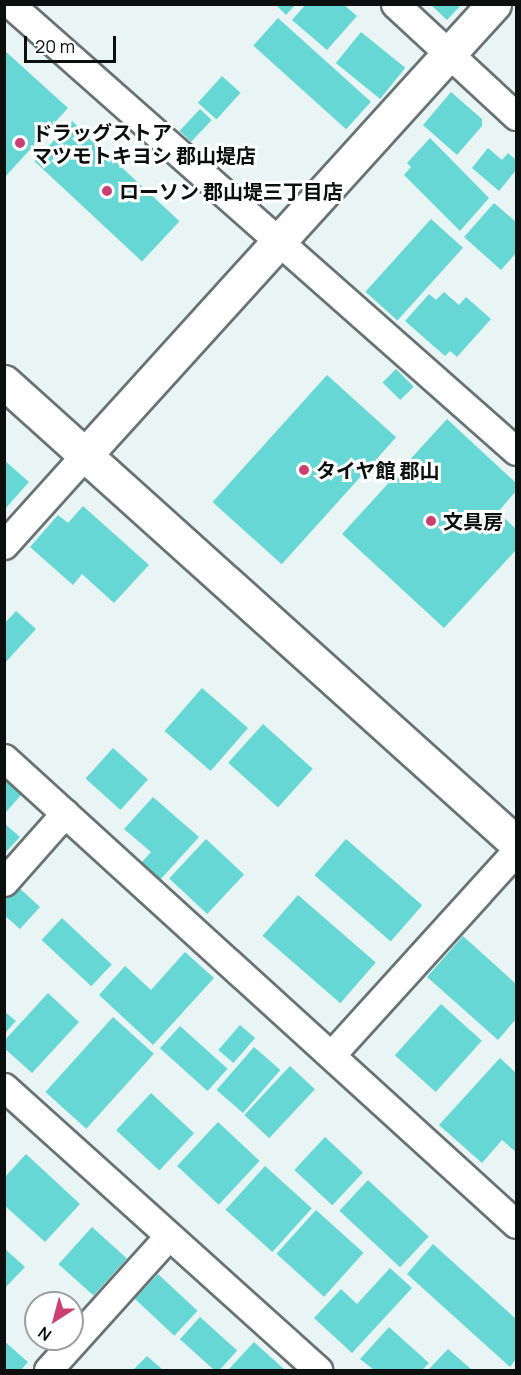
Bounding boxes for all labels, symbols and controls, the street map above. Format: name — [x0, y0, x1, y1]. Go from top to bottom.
scale bar — [27, 24, 118, 62]
text: 20 m — [35, 34, 75, 58]
place label: ドラッグストア マツモトキヨシ 郡山堤店 — [32, 120, 256, 167]
marker: ドラッグストア マツモトキヨシ 郡山堤店 — [13, 136, 27, 150]
place label: ローソン 郡山堤三丁目店 — [119, 179, 343, 203]
marker: ローソン 郡山堤三丁目店 — [100, 184, 114, 198]
place label: タイヤ館 郡山 — [316, 458, 440, 482]
marker: タイヤ館 郡山 — [297, 463, 311, 477]
place label: 文具房 — [443, 509, 503, 533]
marker: 文具房 — [424, 514, 438, 528]
north arrow — [24, 1291, 84, 1351]
text: N — [33, 1322, 56, 1346]

